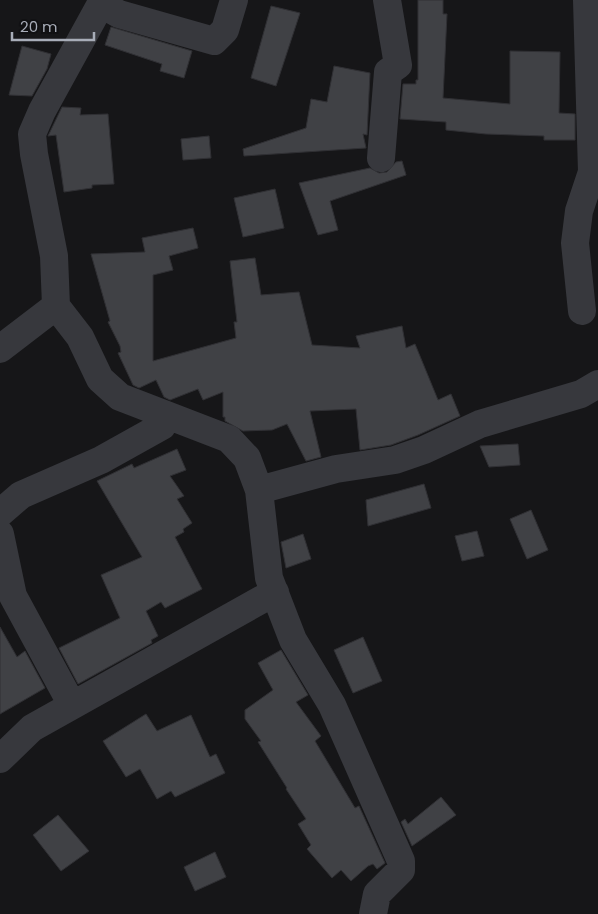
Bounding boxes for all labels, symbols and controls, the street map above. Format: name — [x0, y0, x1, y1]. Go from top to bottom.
scale bar — [12, 10, 95, 42]
text: 20 m — [20, 16, 58, 37]

